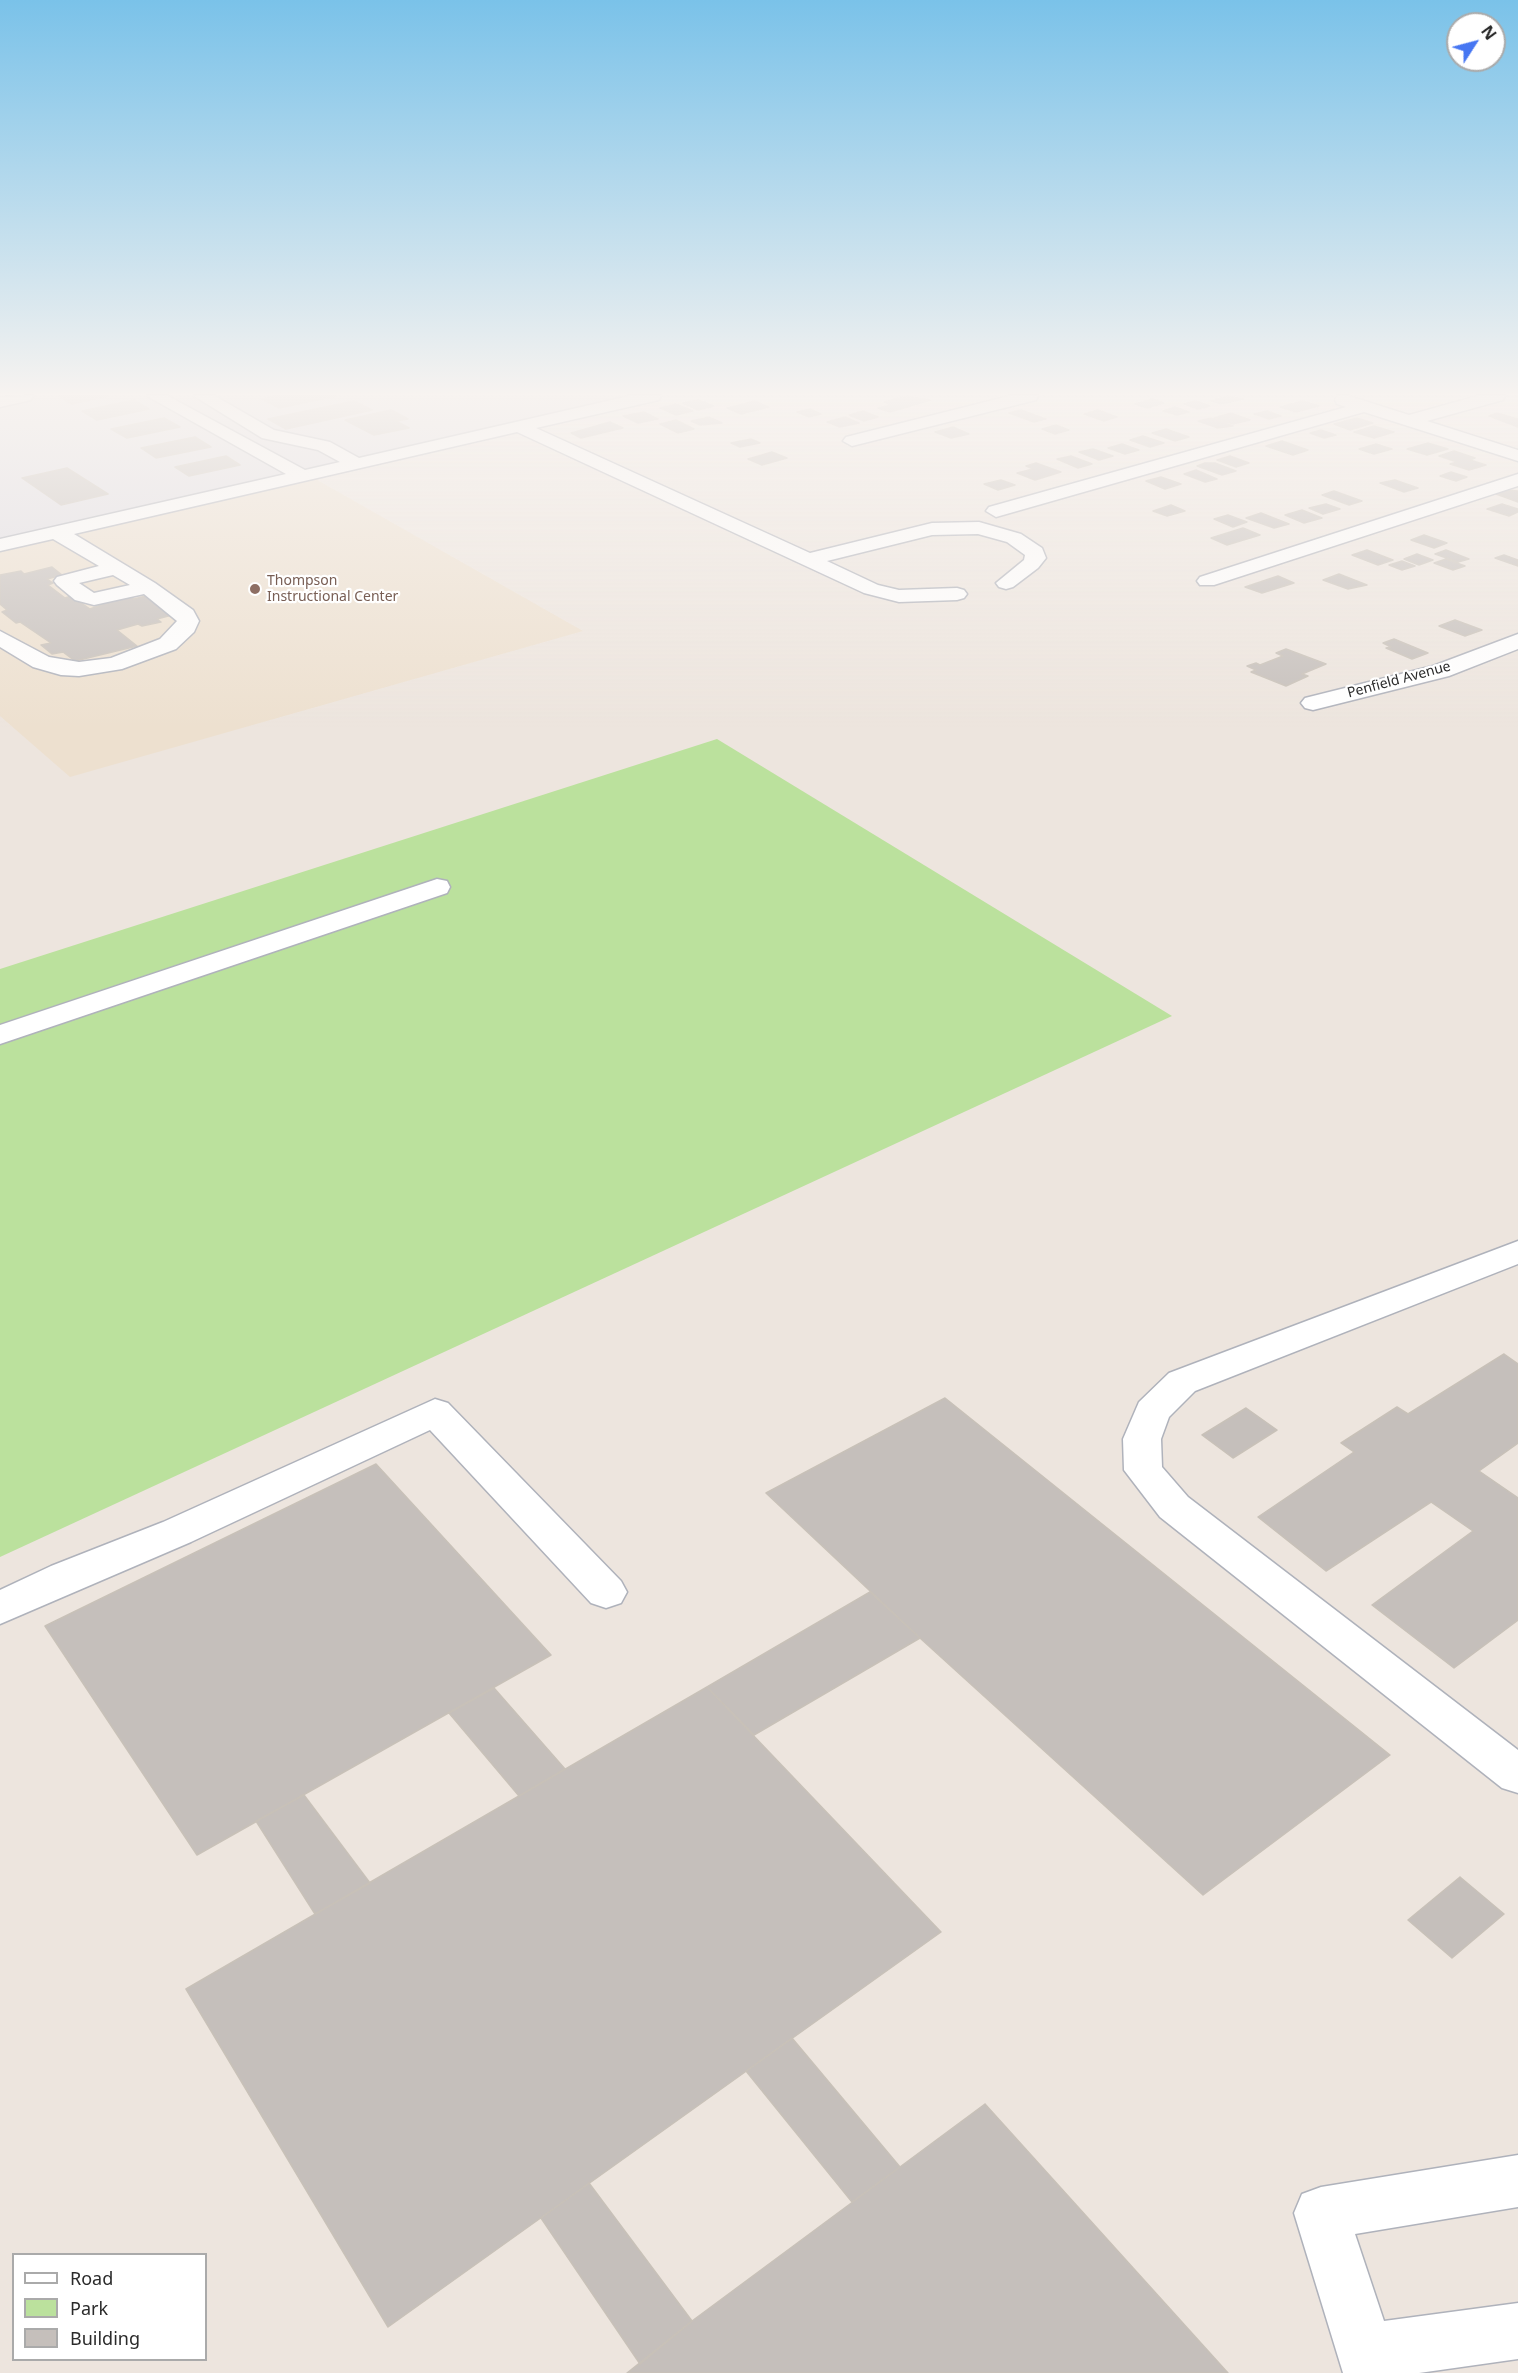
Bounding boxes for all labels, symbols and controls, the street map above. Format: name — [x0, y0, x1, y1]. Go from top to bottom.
north arrow — [1446, 12, 1506, 72]
text: N — [1476, 21, 1502, 44]
place label: Thompson Instructional Center — [267, 573, 398, 606]
marker: Thompson Instructional Center — [248, 582, 262, 596]
street label: Penfield Avenue — [1345, 658, 1453, 702]
legend — [12, 2253, 207, 2361]
text: Road — [70, 2266, 113, 2290]
text: Park — [70, 2296, 108, 2320]
text: Building — [70, 2326, 140, 2350]

